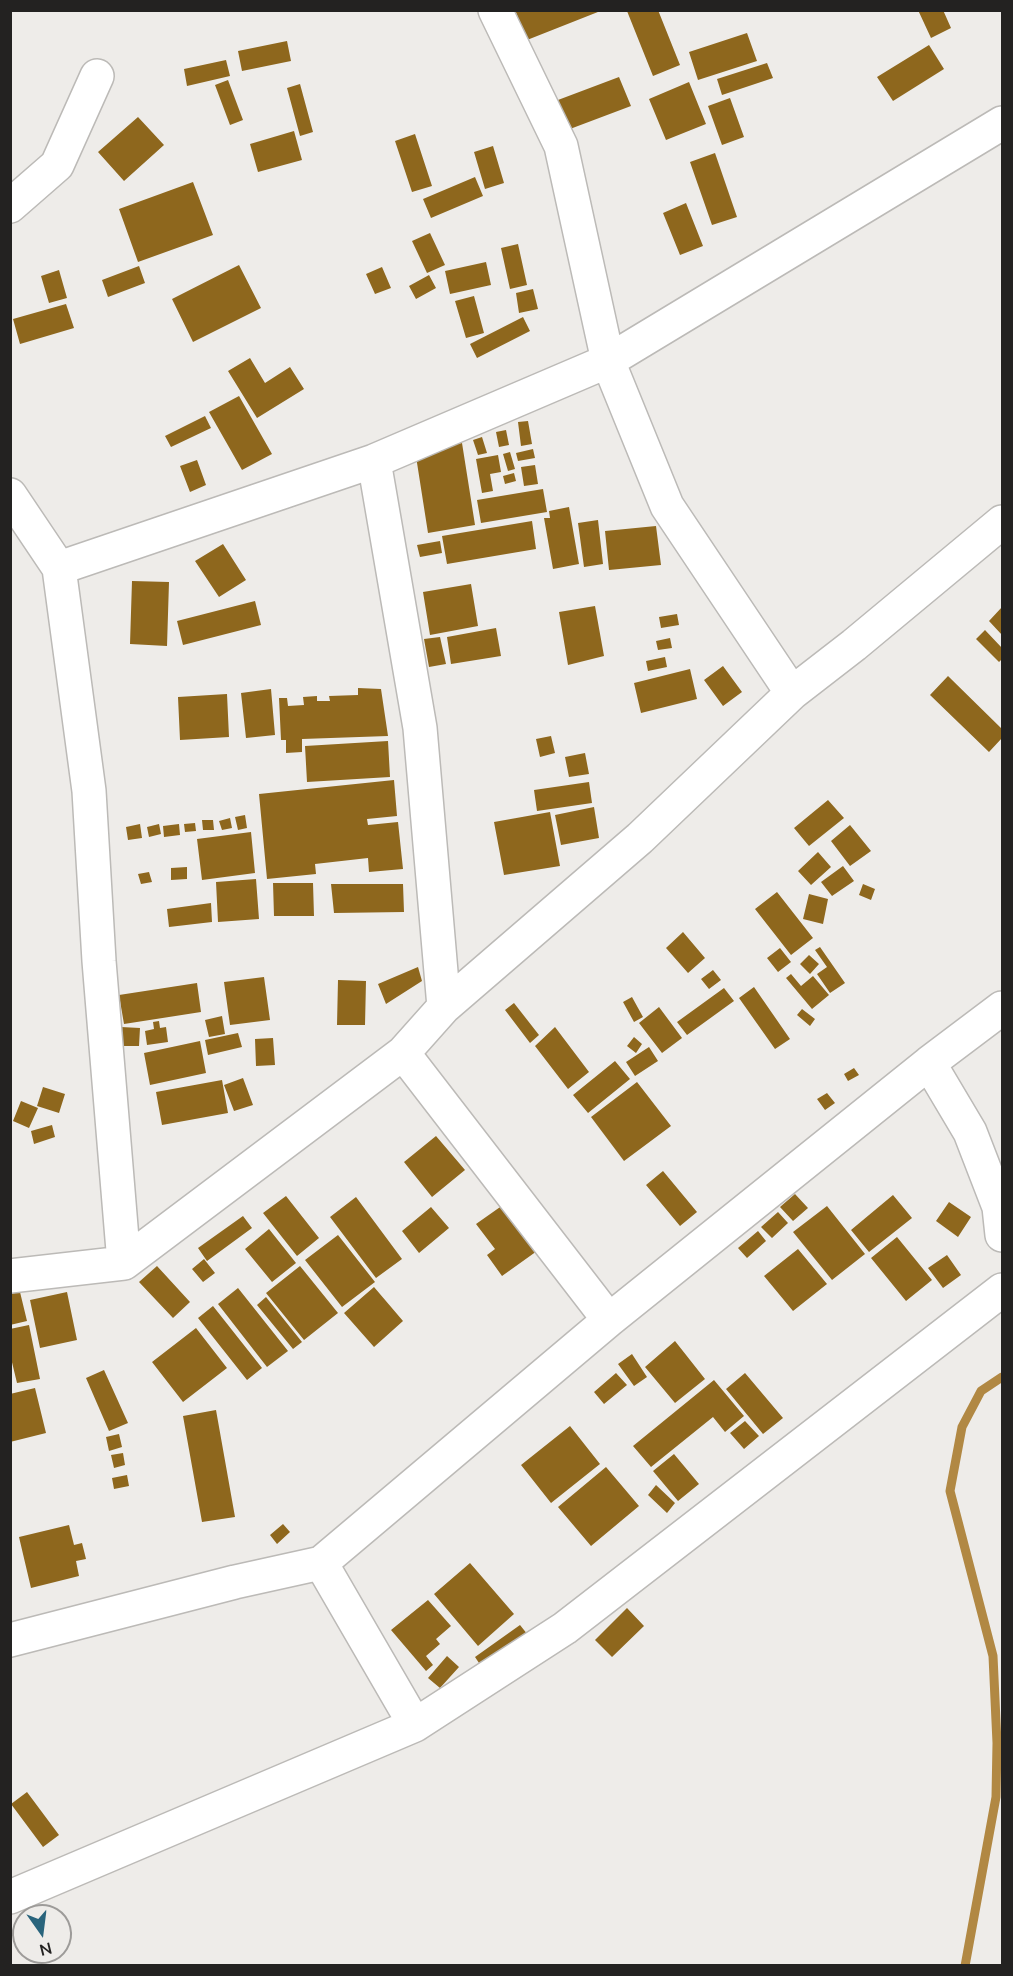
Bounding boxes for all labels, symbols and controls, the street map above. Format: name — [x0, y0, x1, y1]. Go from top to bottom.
north arrow — [12, 1904, 72, 1964]
text: N — [38, 1938, 54, 1961]

